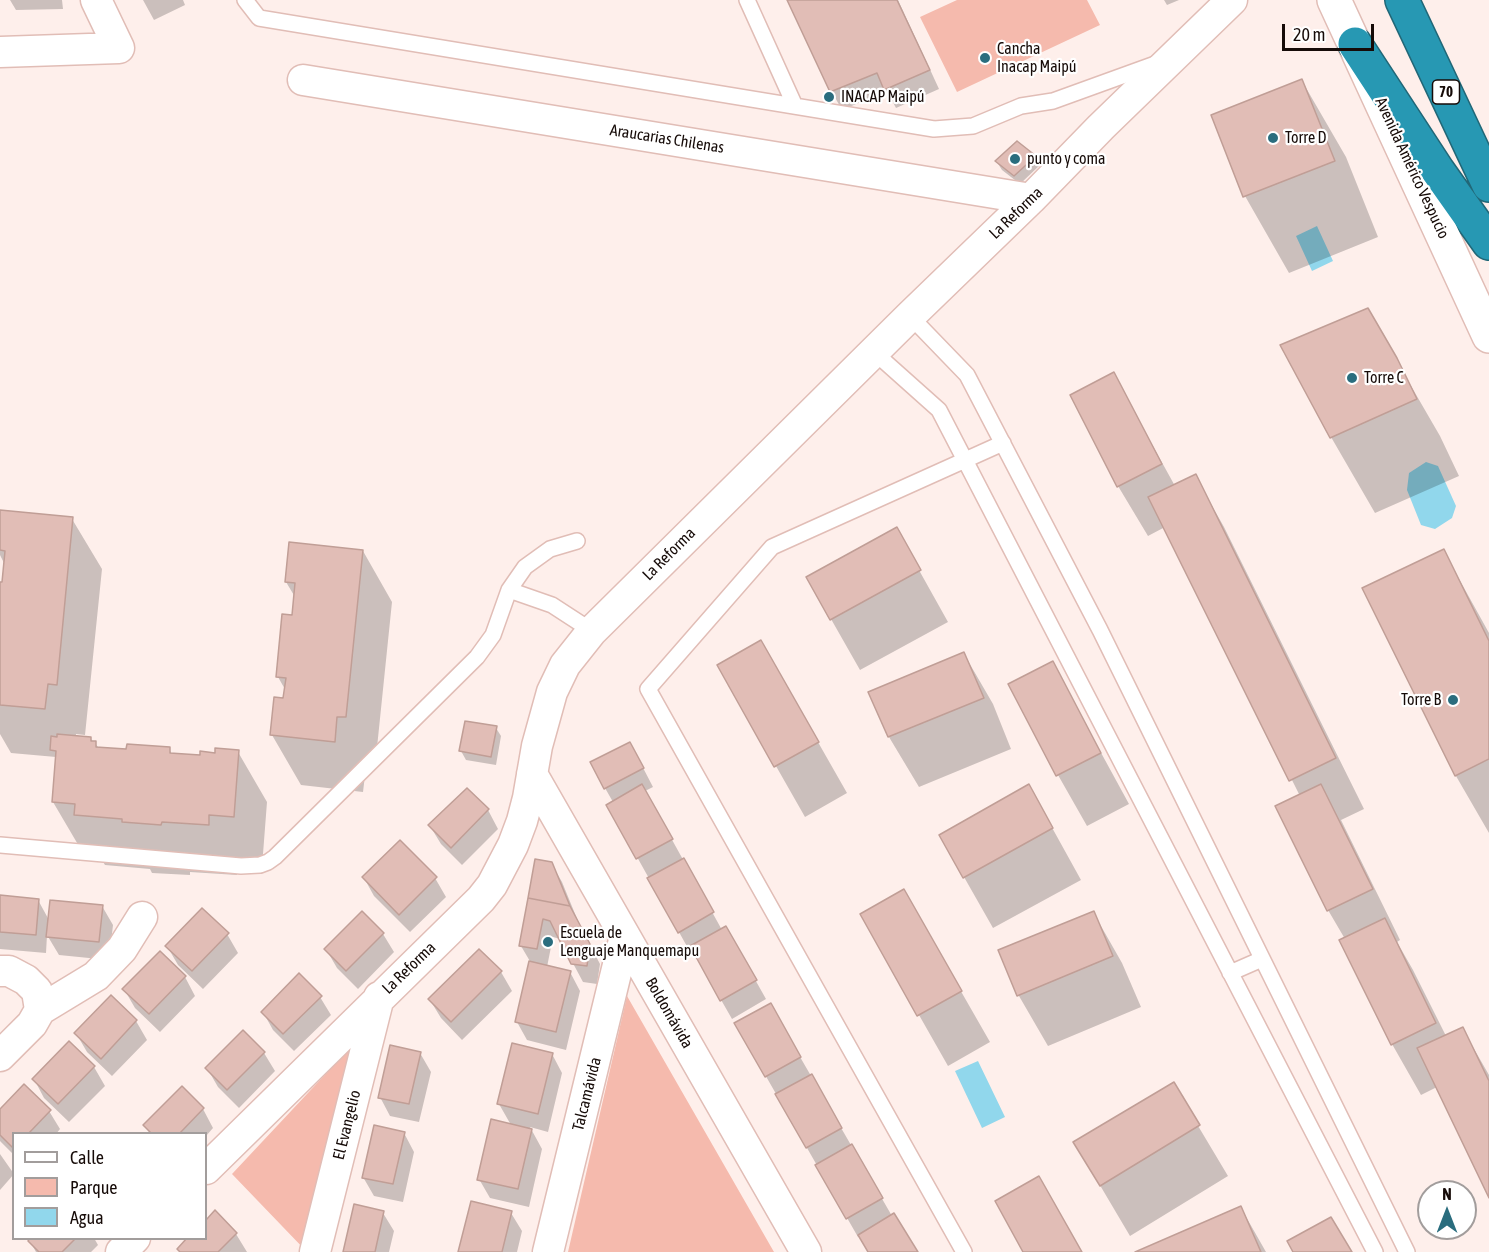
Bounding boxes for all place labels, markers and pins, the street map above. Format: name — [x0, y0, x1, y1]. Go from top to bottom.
place label: Cancha Inacap Maipú — [997, 39, 1077, 77]
marker: Cancha Inacap Maipú — [978, 51, 992, 65]
place label: INACAP Maipú — [841, 87, 925, 107]
marker: INACAP Maipú — [822, 90, 836, 104]
place label: Torre D — [1285, 128, 1326, 148]
marker: Torre D — [1266, 131, 1280, 145]
place label: punto y coma — [1027, 149, 1105, 169]
marker: punto y coma — [1008, 152, 1022, 166]
place label: Torre C — [1364, 368, 1404, 388]
marker: Torre C — [1345, 371, 1359, 385]
place label: Torre B — [1401, 690, 1441, 710]
marker: Torre B — [1446, 693, 1460, 707]
place label: Escuela de Lenguaje Manquemapu — [560, 923, 699, 961]
marker: Escuela de Lenguaje Manquemapu — [541, 935, 555, 949]

